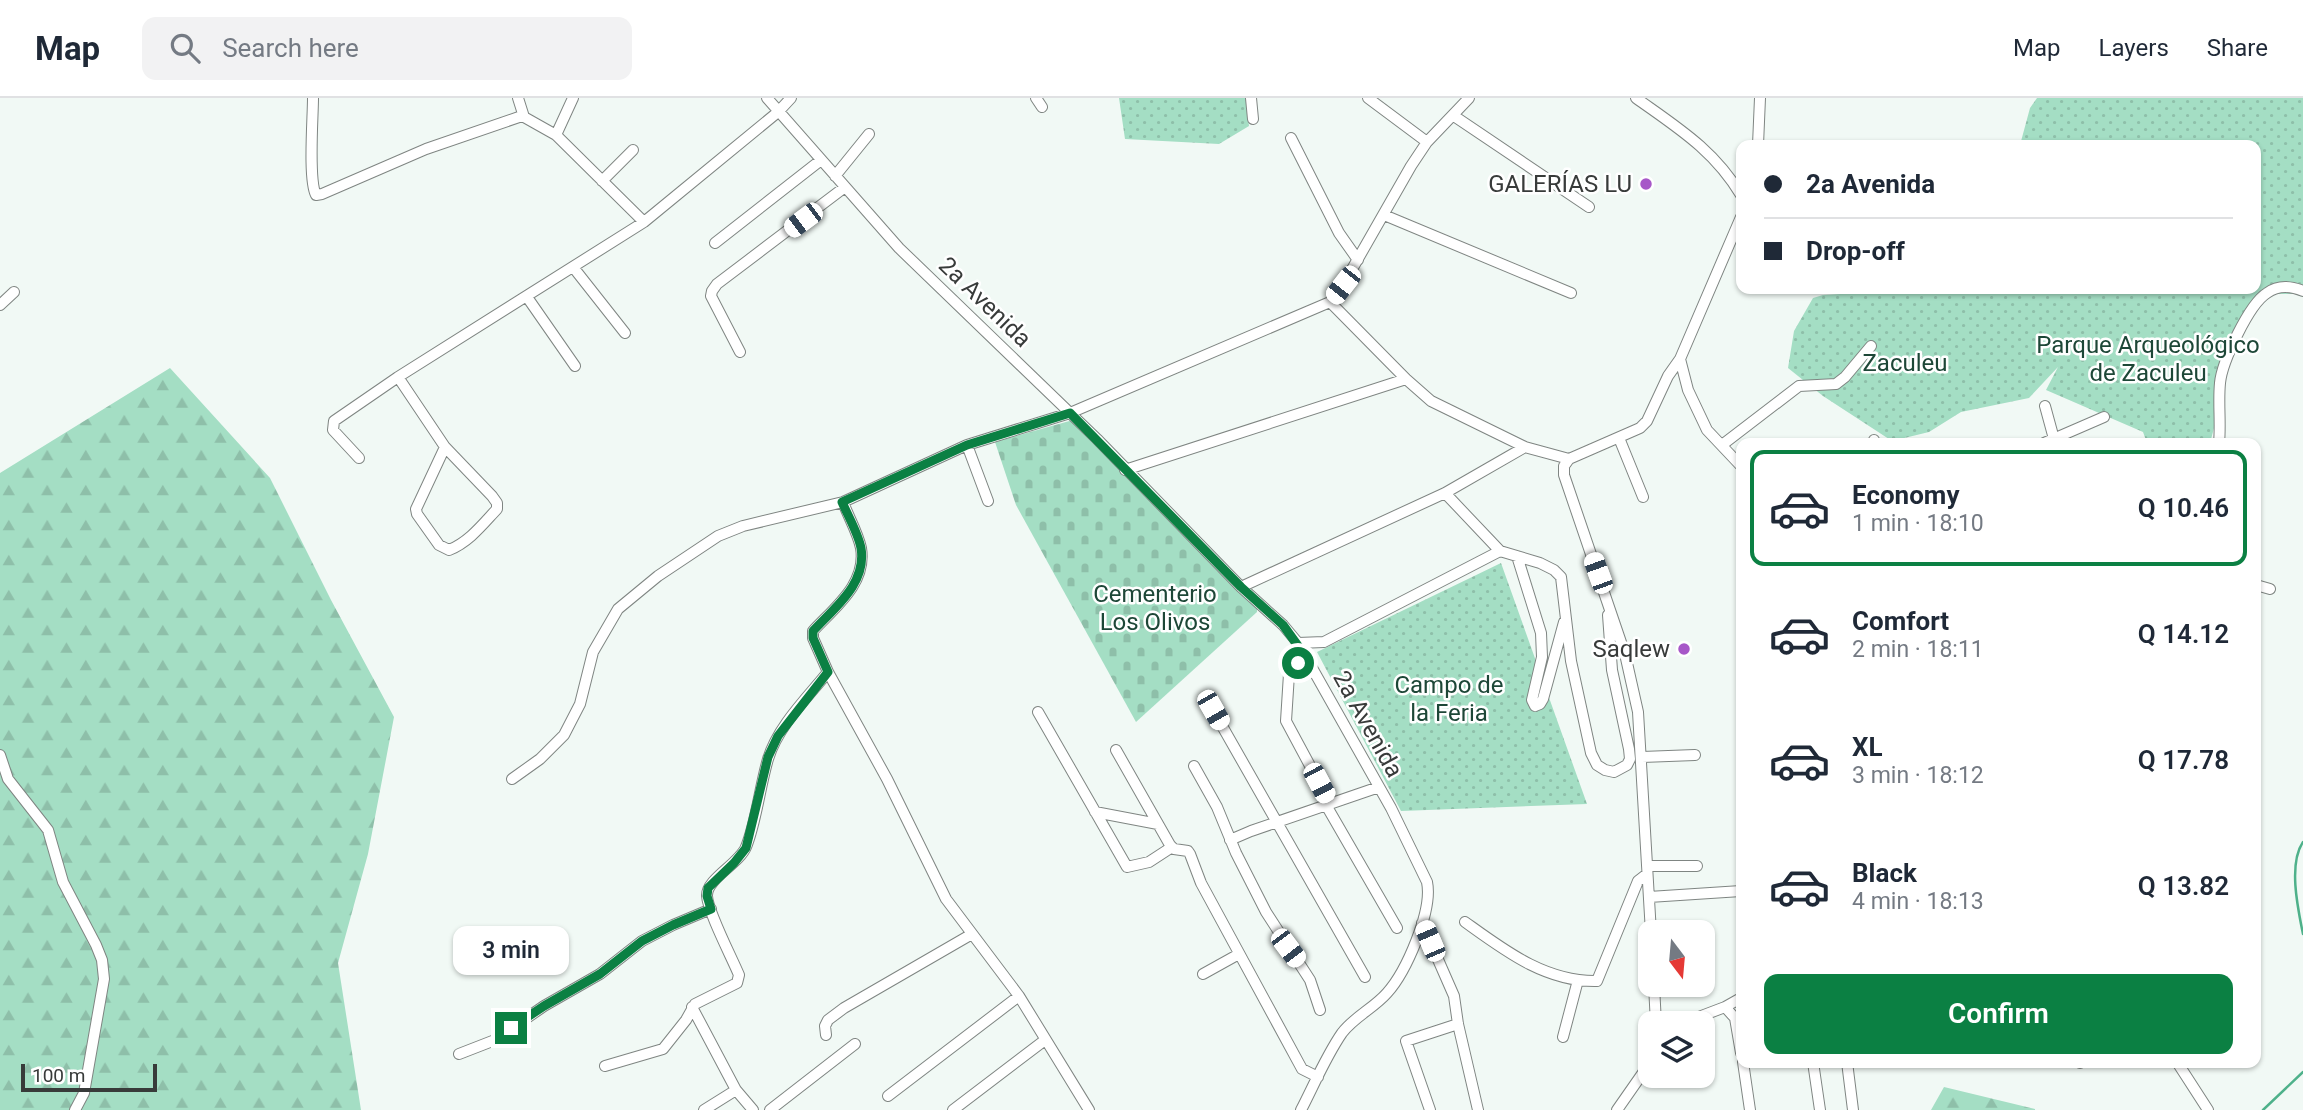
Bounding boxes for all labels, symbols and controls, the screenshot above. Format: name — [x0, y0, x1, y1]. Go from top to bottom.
search box — [142, 17, 632, 80]
text: Map — [35, 29, 100, 68]
icon: search — [166, 29, 204, 67]
text: Search here — [222, 33, 359, 63]
text: Map — [2013, 34, 2061, 62]
text: Layers — [2099, 34, 2169, 62]
text: Share — [2207, 34, 2268, 62]
text: 2a Avenida — [1806, 169, 1935, 199]
place label: GALERÍAS LU — [1488, 170, 1632, 198]
marker: GALERÍAS LU — [1638, 176, 1654, 192]
car — [780, 199, 827, 241]
text: Drop-off — [1806, 236, 1905, 266]
street label: 2a Avenida — [933, 251, 1037, 353]
car — [1322, 262, 1365, 308]
park label: Parque Arqueológico de Zaculeu — [2036, 331, 2260, 387]
park label: Zaculeu — [1862, 349, 1948, 377]
icon: car — [1768, 477, 1831, 540]
text: Economy — [1852, 480, 1959, 510]
text: Q 10.46 — [2138, 493, 2229, 523]
text: 1 min · 18:10 — [1852, 510, 1984, 537]
car — [1581, 550, 1616, 596]
park label: Cementerio Los Olivos — [1093, 580, 1217, 636]
icon: car — [1768, 603, 1831, 666]
text: Comfort — [1852, 606, 1949, 636]
text: Q 14.12 — [2138, 619, 2229, 649]
place label: Saqlew — [1592, 635, 1670, 663]
text: 2 min · 18:11 — [1852, 636, 1984, 663]
marker: Saqlew — [1676, 641, 1692, 657]
route start — [1282, 647, 1314, 679]
street label: 2a Avenida — [1327, 666, 1409, 782]
park label: Campo de la Feria — [1394, 671, 1504, 727]
car — [1194, 687, 1233, 733]
icon: car — [1768, 729, 1831, 792]
text: XL — [1852, 732, 1883, 762]
text: Q 17.78 — [2138, 745, 2229, 775]
car — [1300, 760, 1339, 806]
text: 3 min · 18:12 — [1852, 762, 1984, 789]
icon: car — [1768, 855, 1831, 918]
text: Black — [1852, 858, 1917, 888]
text: Q 13.82 — [2138, 871, 2229, 901]
text: 4 min · 18:13 — [1852, 888, 1984, 915]
car — [1413, 918, 1448, 964]
north arrow — [1638, 920, 1715, 998]
map controls — [1638, 920, 1715, 1088]
car — [1267, 925, 1310, 971]
callout: 3 min — [453, 926, 569, 976]
text: 3 min — [482, 937, 540, 964]
button: Confirm — [1764, 974, 2233, 1054]
button: layers — [1638, 1011, 1715, 1088]
route end — [495, 1012, 527, 1044]
scale bar — [21, 1061, 158, 1093]
text: 100 m — [32, 1064, 85, 1087]

